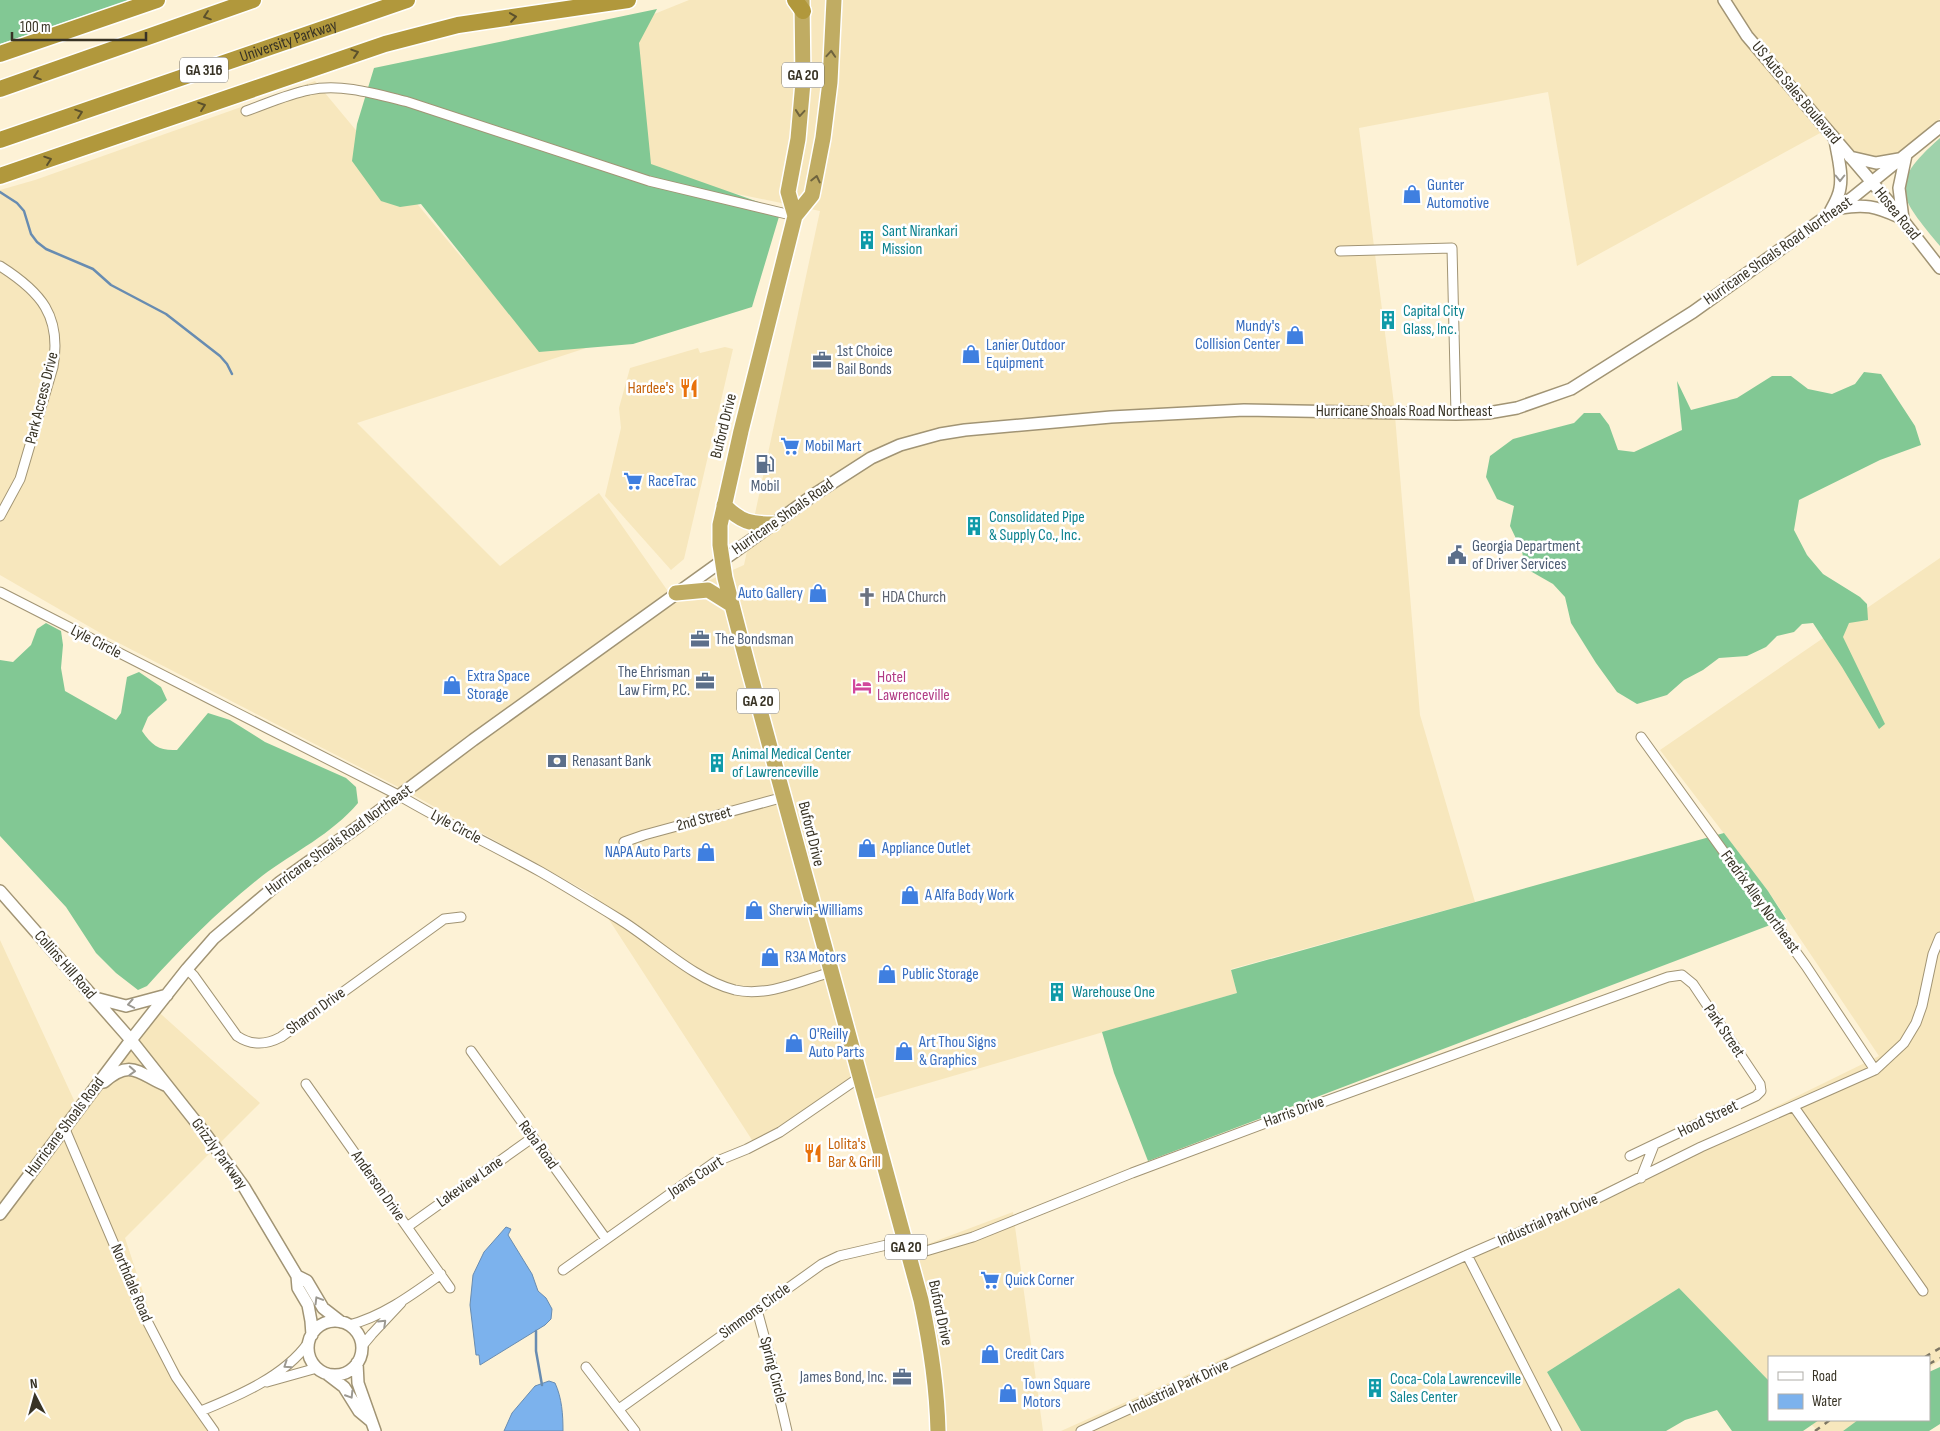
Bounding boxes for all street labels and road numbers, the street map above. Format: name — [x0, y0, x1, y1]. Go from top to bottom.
street label: University Parkway — [237, 15, 340, 66]
street label: US Auto Sales Boulevard — [1747, 38, 1845, 148]
road number: GA 316 — [180, 58, 228, 82]
road number: GA 20 — [782, 62, 824, 88]
street label: Hosea Road — [1870, 184, 1924, 244]
street label: Hurricane Shoals Road Northeast — [1700, 192, 1856, 309]
street label: Park Access Drive — [21, 350, 63, 446]
street label: Buford Drive — [707, 392, 741, 460]
street label: Hurricane Shoals Road Northeast — [1316, 402, 1492, 421]
street label: Hurricane Shoals Road — [729, 475, 837, 559]
street label: Lyle Circle — [67, 621, 125, 663]
road number: GA 20 — [737, 688, 779, 714]
street label: Hurricane Shoals Road Northeast — [262, 780, 416, 900]
street label: Buford Drive — [794, 800, 828, 868]
street label: 2nd Street — [674, 802, 734, 835]
street label: Lyle Circle — [427, 806, 485, 848]
street label: Fredrix Alley Northeast — [1716, 847, 1804, 957]
street label: Collins Hill Road — [30, 927, 100, 1003]
street label: Sharon Drive — [283, 983, 349, 1039]
street label: Park Street — [1699, 1001, 1749, 1061]
street label: Hurricane Shoals Road — [21, 1074, 109, 1180]
street label: Harris Drive — [1261, 1092, 1327, 1132]
street label: Hood Street — [1675, 1096, 1741, 1142]
street label: Grizzly Parkway — [187, 1115, 251, 1193]
street label: Reba Road — [514, 1117, 562, 1173]
street label: Anderson Drive — [346, 1146, 409, 1225]
street label: Lakeview Lane — [433, 1152, 507, 1212]
street label: Joans Court — [664, 1152, 727, 1202]
street label: Industrial Park Drive — [1495, 1190, 1601, 1250]
road number: GA 20 — [885, 1234, 927, 1260]
street label: Northdale Road — [106, 1241, 156, 1325]
street label: Simmons Circle — [716, 1279, 794, 1343]
street label: Buford Drive — [924, 1279, 956, 1347]
street label: Spring Circle — [755, 1335, 791, 1405]
street label: Industrial Park Drive — [1126, 1356, 1232, 1418]

